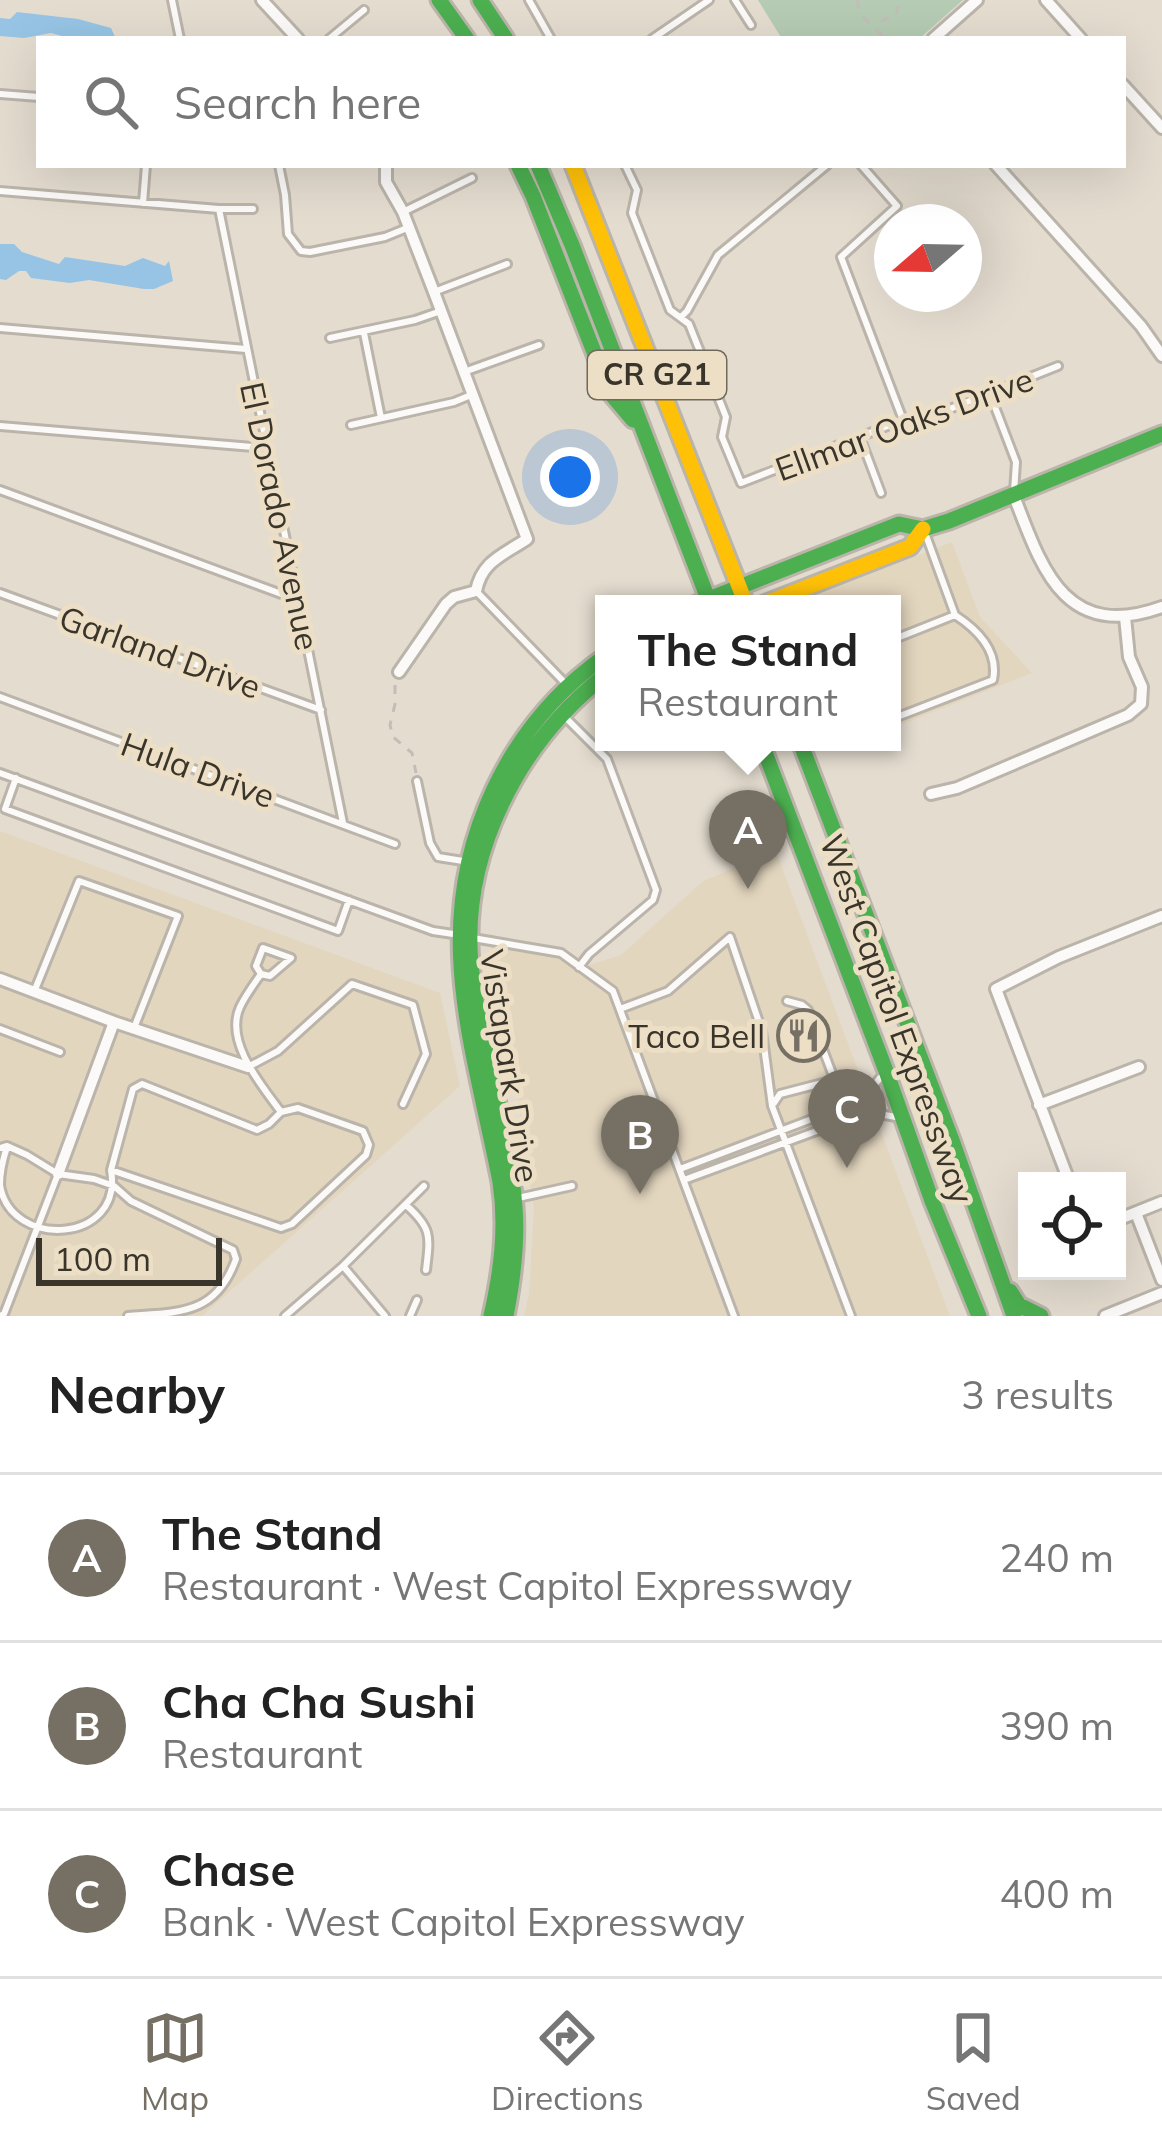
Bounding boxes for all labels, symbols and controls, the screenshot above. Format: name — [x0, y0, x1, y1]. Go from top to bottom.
search box — [36, 36, 1126, 168]
icon: search — [78, 69, 144, 135]
text: Search here — [174, 74, 421, 130]
north arrow — [874, 204, 982, 312]
road number: CR G21 — [588, 351, 726, 399]
street label: Ellmar Oaks Drive — [769, 358, 1038, 489]
street label: El Dorado Avenue — [232, 378, 329, 654]
your location — [540, 447, 600, 507]
popup — [595, 595, 901, 751]
street label: Garland Drive — [54, 596, 266, 707]
text: The Stand — [638, 621, 858, 677]
text: Restaurant — [638, 677, 838, 726]
street label: Hula Drive — [116, 723, 281, 816]
pin: A — [709, 790, 787, 889]
street label: West Capitol Expressway — [812, 829, 982, 1209]
street label: Vistapark Drive — [472, 946, 549, 1185]
restaurant icon: Taco Bell — [776, 1008, 832, 1064]
place label: Taco Bell — [628, 1015, 765, 1056]
pin: C — [808, 1069, 886, 1168]
pin: B — [601, 1095, 679, 1194]
map controls — [1018, 1172, 1126, 1280]
button: locate — [1018, 1172, 1126, 1280]
scale bar — [36, 1232, 222, 1285]
text: 100 m — [54, 1238, 151, 1279]
text: Nearby — [48, 1362, 225, 1426]
text: 3 results — [961, 1370, 1114, 1419]
text: The Stand — [162, 1505, 383, 1561]
text: A — [72, 1533, 102, 1582]
text: 240 m — [999, 1533, 1114, 1582]
text: Restaurant · West Capitol Expressway — [162, 1561, 852, 1610]
text: Cha Cha Sushi — [162, 1673, 476, 1729]
text: B — [74, 1701, 100, 1750]
text: 390 m — [999, 1701, 1114, 1750]
text: Restaurant — [162, 1729, 362, 1778]
text: Chase — [162, 1841, 295, 1897]
text: C — [74, 1869, 100, 1918]
text: 400 m — [999, 1869, 1114, 1918]
text: Bank · West Capitol Expressway — [162, 1897, 745, 1946]
tab: Map — [141, 2005, 209, 2118]
tab: Directions — [491, 2005, 644, 2118]
tab: Saved — [926, 2005, 1021, 2118]

